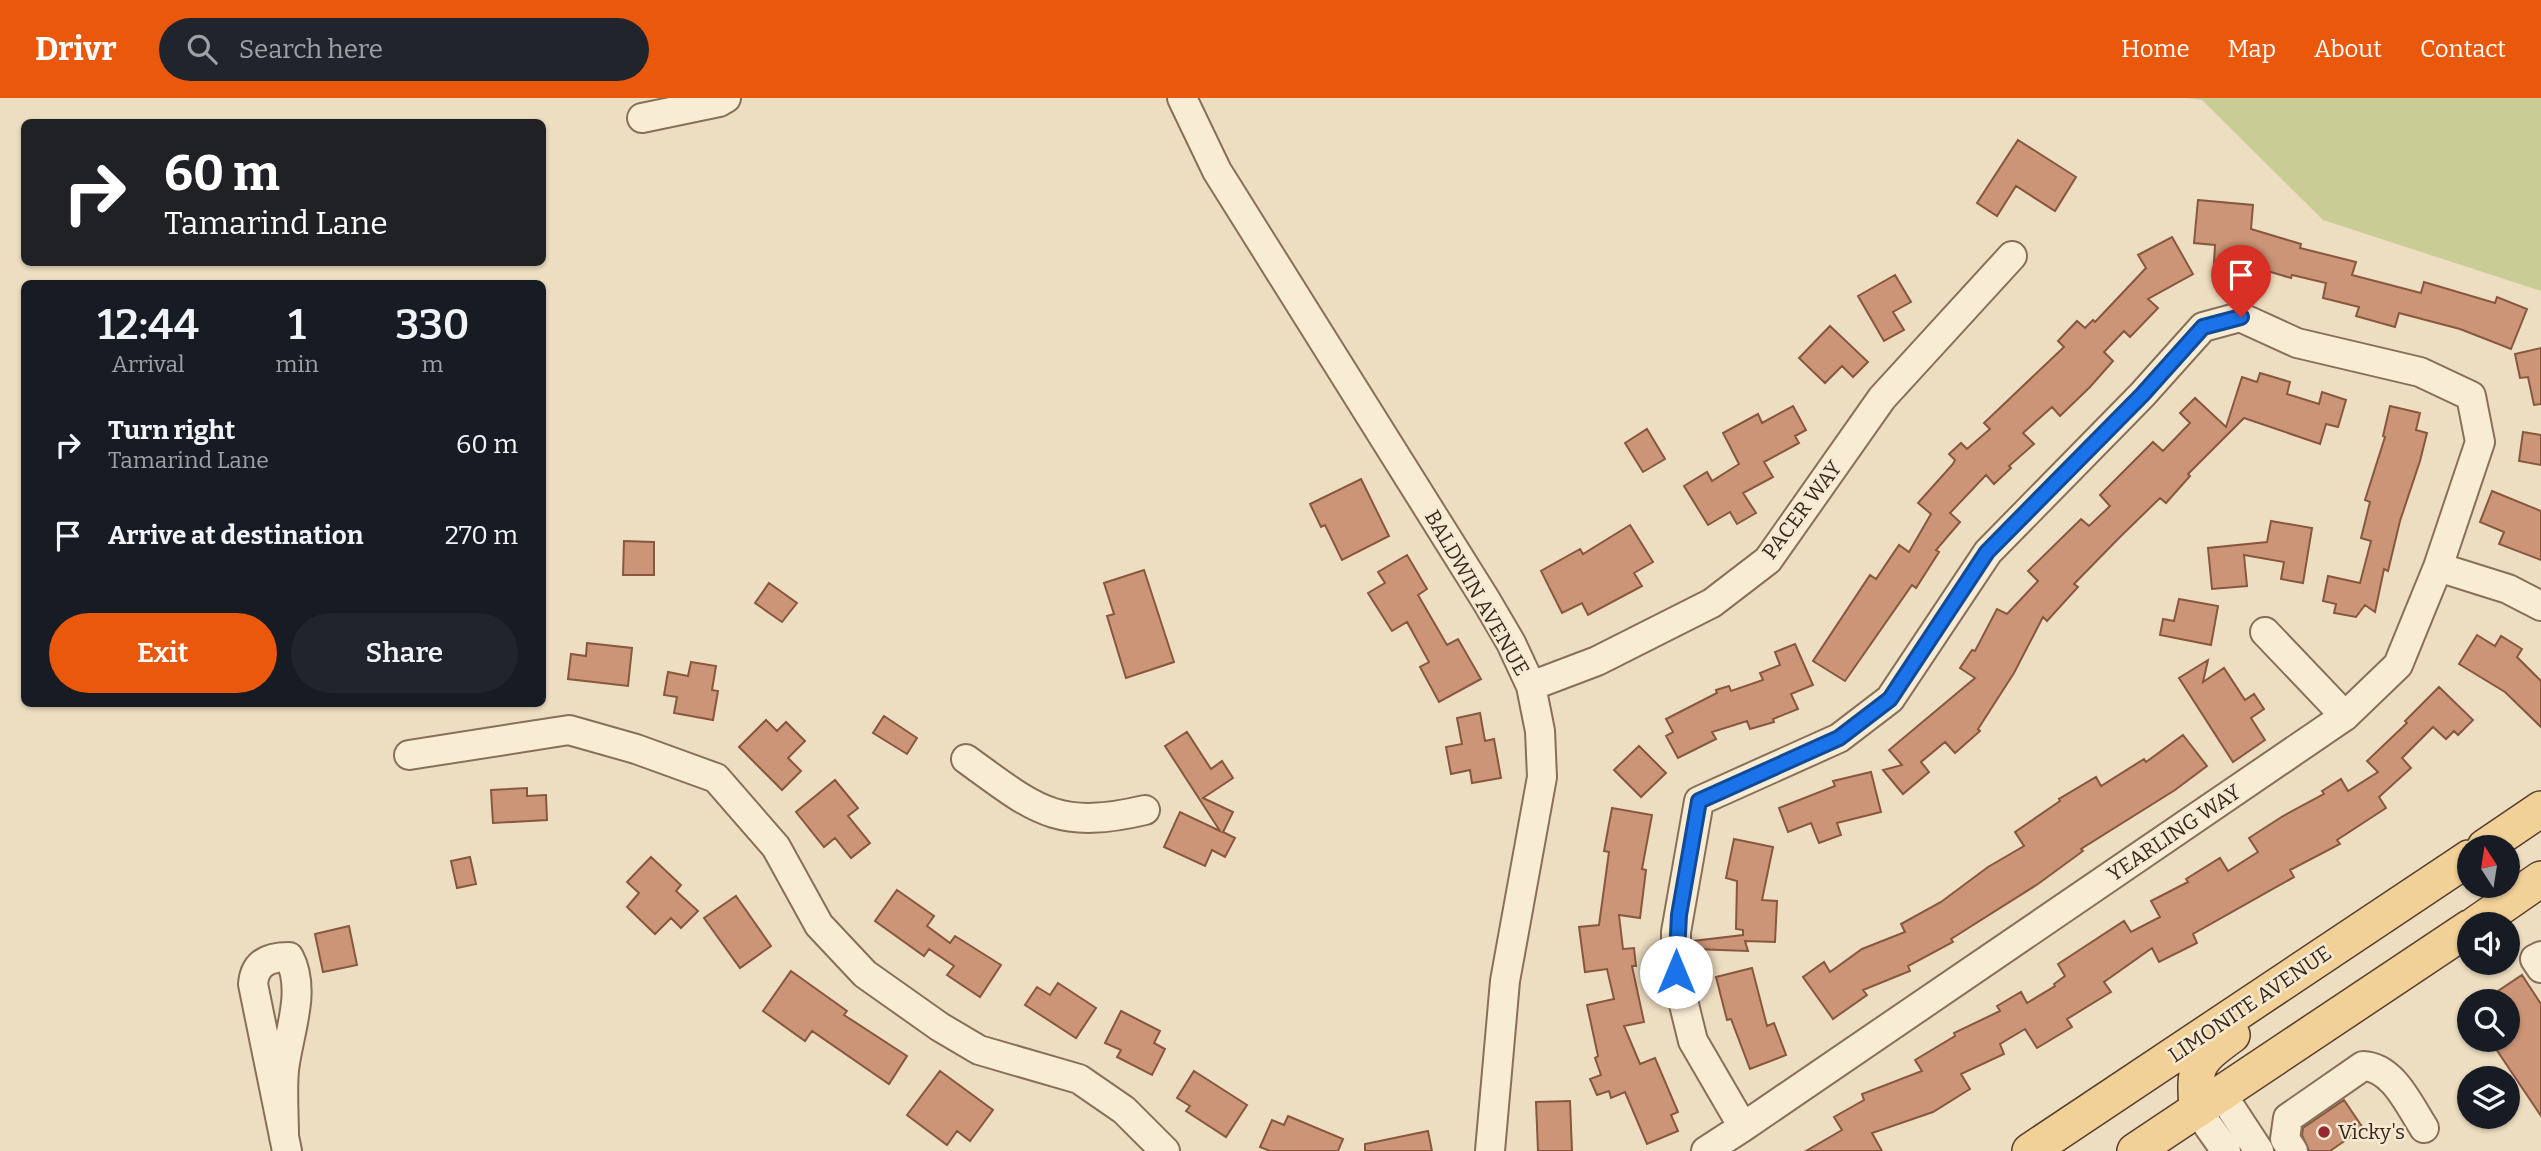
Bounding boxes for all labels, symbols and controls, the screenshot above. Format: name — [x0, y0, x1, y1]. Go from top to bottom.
search box — [159, 18, 649, 81]
text: Drivr — [35, 29, 117, 69]
icon: search — [183, 30, 221, 68]
text: Search here — [239, 34, 383, 65]
text: Home — [2121, 35, 2190, 63]
text: Map — [2228, 35, 2276, 63]
text: About — [2314, 35, 2382, 63]
text: Contact — [2420, 35, 2506, 63]
text: 60 m — [164, 144, 280, 203]
icon: right — [49, 147, 140, 238]
text: Tamarind Lane — [164, 204, 388, 242]
pin — [2211, 245, 2271, 317]
icon: arrive — [2222, 256, 2260, 294]
text: 12:44 — [97, 300, 199, 350]
text: 1 — [288, 300, 306, 350]
text: 330 — [395, 300, 470, 350]
text: Arrival — [112, 350, 185, 378]
text: min — [275, 350, 319, 378]
text: m — [421, 350, 443, 378]
text: Turn right — [108, 415, 235, 446]
icon: right — [49, 426, 87, 464]
text: 60 m — [456, 429, 518, 460]
text: Tamarind Lane — [108, 446, 269, 474]
street label: PACER WAY — [1757, 455, 1848, 564]
street label: BALDWIN AVENUE — [1419, 506, 1535, 680]
icon: arrive — [49, 517, 87, 555]
text: Arrive at destination — [108, 520, 363, 551]
text: 270 m — [445, 520, 518, 551]
button: Exit — [49, 613, 277, 693]
button: Share — [291, 613, 518, 693]
street label: YEARLING WAY — [2102, 778, 2246, 887]
north arrow — [2457, 835, 2520, 898]
map controls — [2457, 835, 2520, 1129]
button: sound — [2457, 912, 2520, 975]
position arrow — [1639, 935, 1713, 1009]
street label: LIMONITE AVENUE — [2164, 940, 2336, 1068]
button: search — [2457, 989, 2520, 1052]
button: layers — [2457, 1066, 2520, 1129]
place label: Vicky's — [2338, 1119, 2405, 1145]
marker: Vicky's — [2316, 1124, 2332, 1140]

